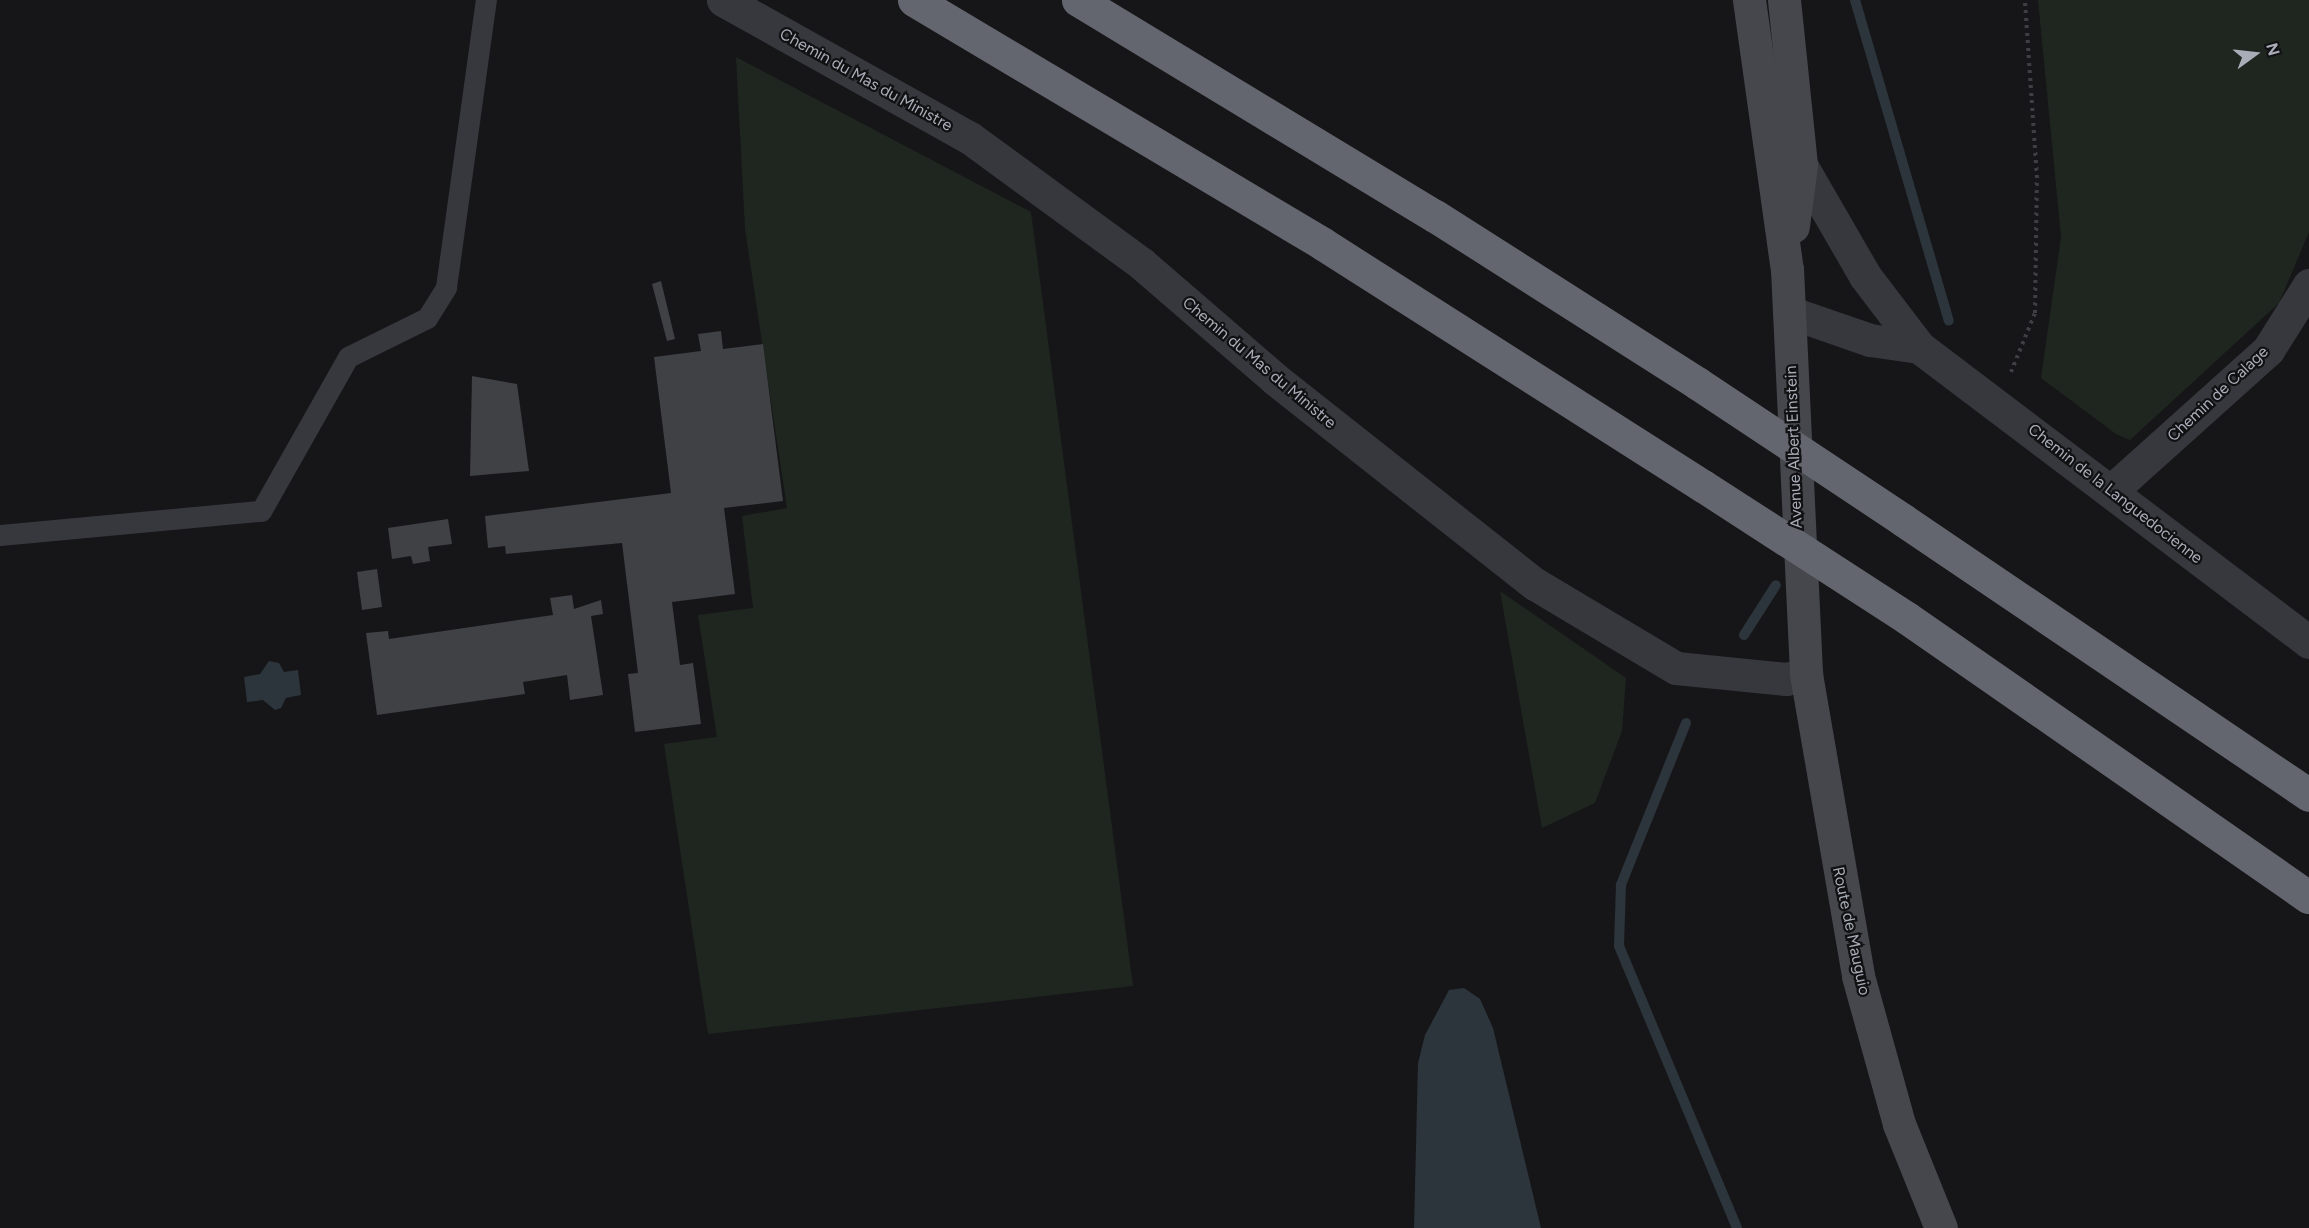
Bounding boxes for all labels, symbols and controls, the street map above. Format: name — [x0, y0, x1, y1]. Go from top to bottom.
street label: Chemin du Mas du Ministre — [776, 24, 956, 136]
north arrow — [2225, 24, 2285, 84]
text: N — [2262, 41, 2284, 58]
street label: Chemin du Mas du Ministre — [1178, 293, 1340, 433]
street label: Chemin de Calage — [2164, 342, 2272, 446]
street label: Avenue Albert Einstein — [1782, 365, 1806, 529]
street label: Chemin de la Languedocienne — [2024, 420, 2206, 568]
street label: Route de Mauguio — [1828, 865, 1874, 997]

